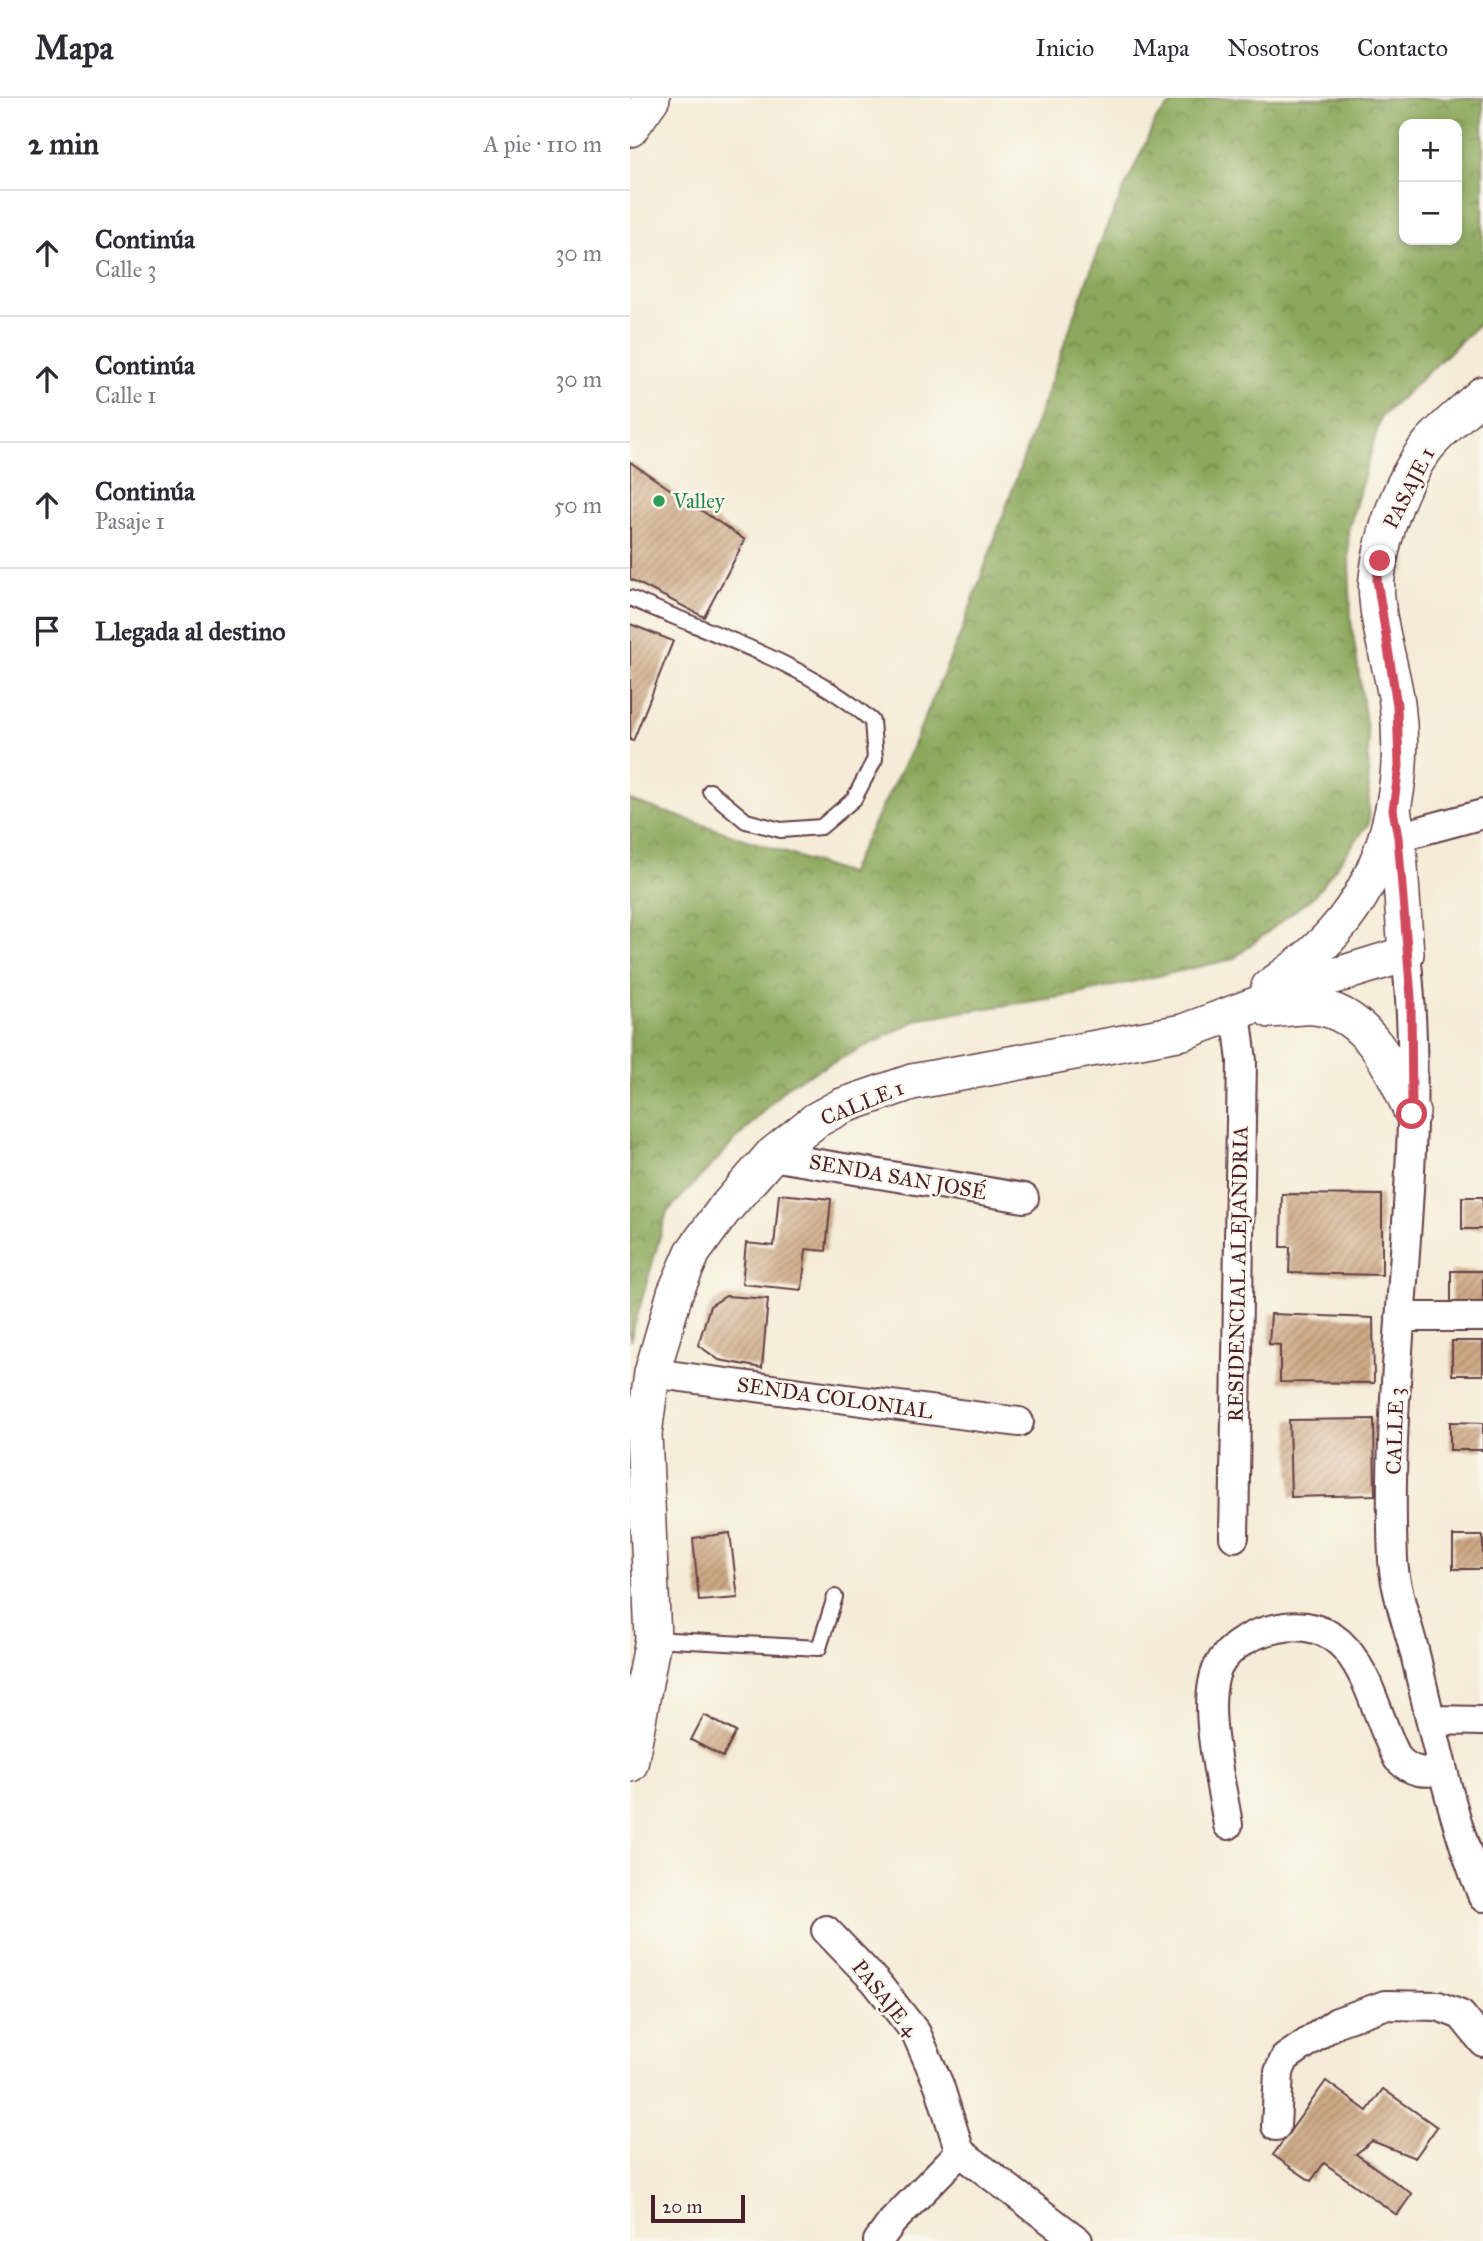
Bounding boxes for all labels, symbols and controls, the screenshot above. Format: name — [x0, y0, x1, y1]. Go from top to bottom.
text: Mapa — [35, 28, 113, 68]
text: Inicio — [1036, 33, 1094, 63]
text: Mapa — [1132, 33, 1189, 63]
text: Nosotros — [1227, 33, 1319, 63]
text: Contacto — [1357, 33, 1448, 63]
map controls — [1399, 119, 1462, 245]
button: + — [1399, 119, 1462, 182]
text: 2 min — [28, 126, 99, 162]
text: A pie · 110 m — [484, 130, 602, 158]
button: − — [1399, 182, 1462, 245]
text: Continúa — [95, 223, 195, 255]
icon: ahead — [28, 234, 66, 272]
text: 30 m — [555, 239, 602, 267]
text: Calle 3 — [95, 255, 157, 283]
text: Continúa — [95, 349, 195, 381]
icon: ahead — [28, 360, 66, 398]
text: 30 m — [555, 365, 602, 393]
text: Calle 1 — [95, 381, 156, 409]
street label: PASAJE 1 — [1378, 443, 1440, 533]
text: Continúa — [95, 475, 195, 507]
icon: ahead — [28, 486, 66, 524]
place label: Valley — [672, 488, 726, 514]
text: 50 m — [554, 491, 602, 519]
marker: Valley — [651, 493, 667, 509]
text: Pasaje 1 — [95, 507, 165, 535]
route end — [1364, 545, 1395, 576]
icon: arrive — [28, 612, 66, 650]
text: Llegada al destino — [95, 615, 286, 647]
street label: CALLE 1 — [817, 1075, 907, 1131]
route start — [1396, 1098, 1427, 1129]
street label: RESIDENCIAL ALEJANDRIA — [1222, 1126, 1254, 1422]
street label: SENDA SAN JOSÉ — [807, 1148, 989, 1205]
street label: SENDA COLONIAL — [735, 1371, 935, 1425]
street label: CALLE 3 — [1380, 1387, 1410, 1475]
street label: PASAJE 4 — [846, 1954, 925, 2043]
scale bar — [651, 2192, 746, 2224]
text: 20 m — [662, 2195, 703, 2218]

